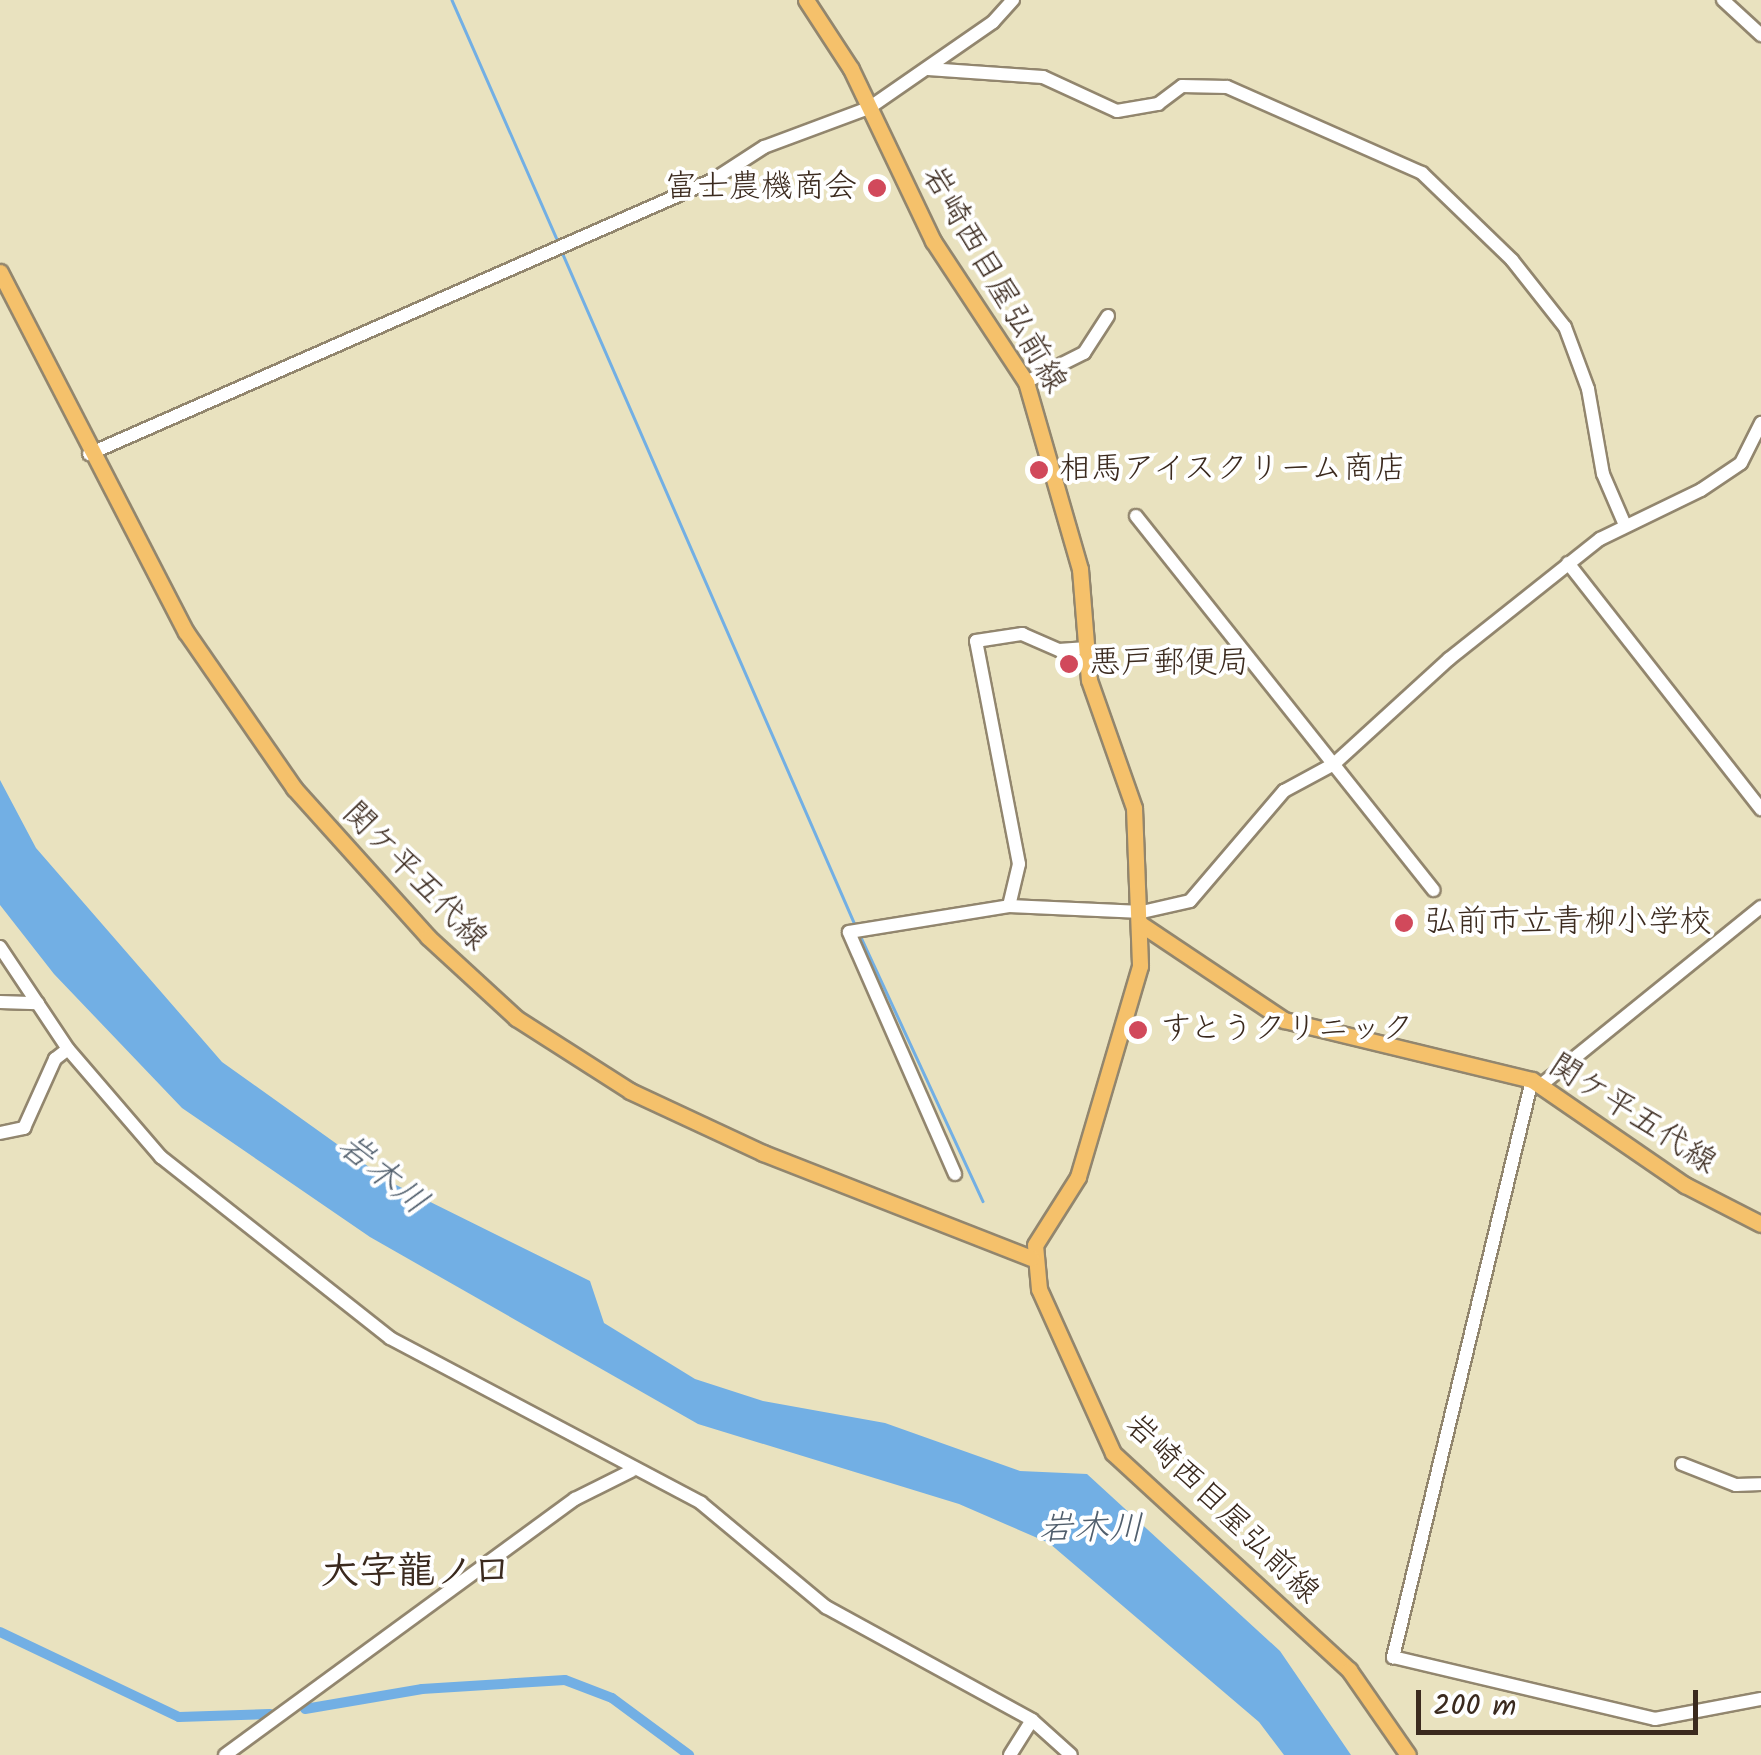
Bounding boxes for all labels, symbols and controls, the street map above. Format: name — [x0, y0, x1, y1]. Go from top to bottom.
street label: 岩崎西目屋弘前線 — [912, 160, 1074, 400]
place label: 富士農機商会 — [665, 169, 857, 207]
marker: 富士農機商会 — [866, 177, 888, 199]
place label: 相馬アイスクリーム商店 — [1059, 451, 1411, 489]
marker: 相馬アイスクリーム商店 — [1028, 459, 1050, 481]
place label: 悪戸郵便局 — [1089, 645, 1249, 683]
marker: 悪戸郵便局 — [1058, 653, 1080, 675]
street label: 関ケ平五代線 — [334, 795, 494, 959]
place label: 弘前市立青柳小学校 — [1424, 904, 1712, 942]
marker: 弘前市立青柳小学校 — [1393, 912, 1415, 934]
place label: すとうクリニック — [1160, 1011, 1416, 1049]
marker: すとうクリニック — [1125, 1017, 1151, 1043]
street label: 関ケ平五代線 — [1541, 1047, 1723, 1183]
water label: 岩木川 — [328, 1125, 436, 1225]
street label: 岩崎西目屋弘前線 — [1116, 1407, 1326, 1613]
water label: 岩木川 — [1039, 1509, 1143, 1551]
district label: 大字龍ノ口 — [321, 1551, 511, 1597]
scale bar — [1421, 1670, 1704, 1732]
text: 200 m — [1433, 1683, 1516, 1731]

